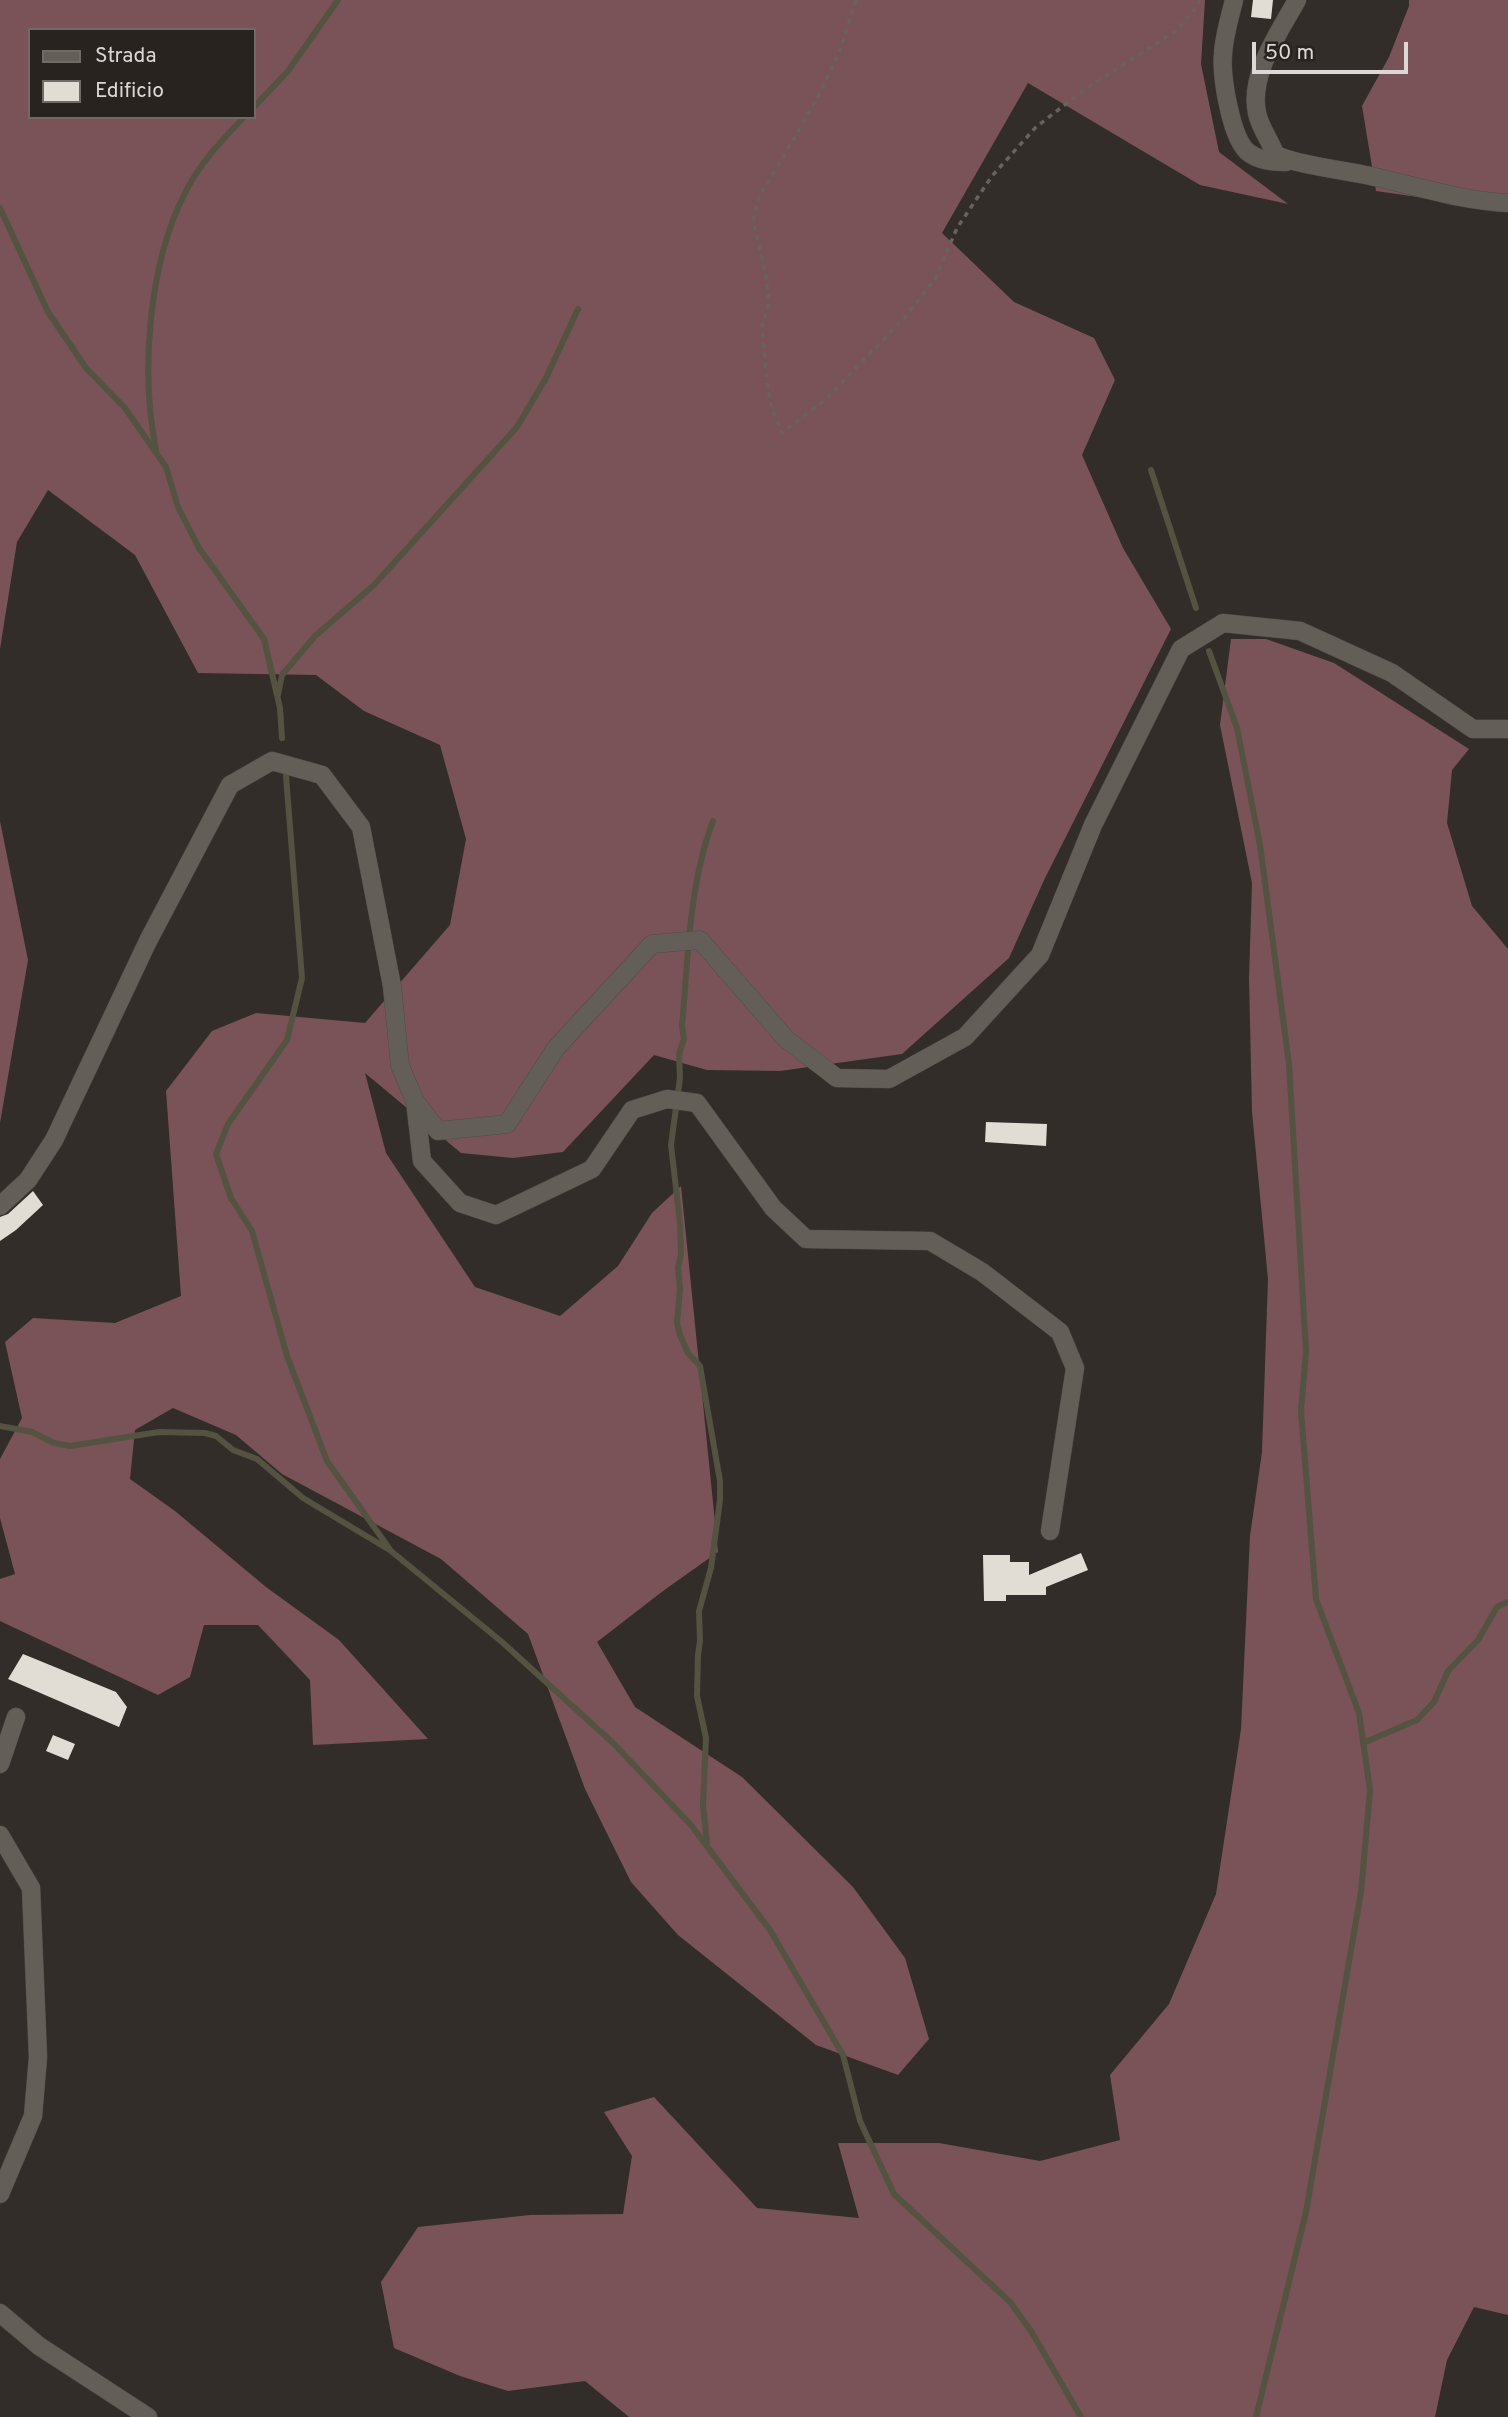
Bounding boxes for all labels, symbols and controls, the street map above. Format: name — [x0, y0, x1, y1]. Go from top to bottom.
legend — [28, 28, 256, 119]
scale bar — [1256, 28, 1412, 72]
text: 50 m — [1265, 40, 1314, 67]
text: Strada — [95, 43, 156, 70]
text: Edificio — [95, 78, 164, 105]

